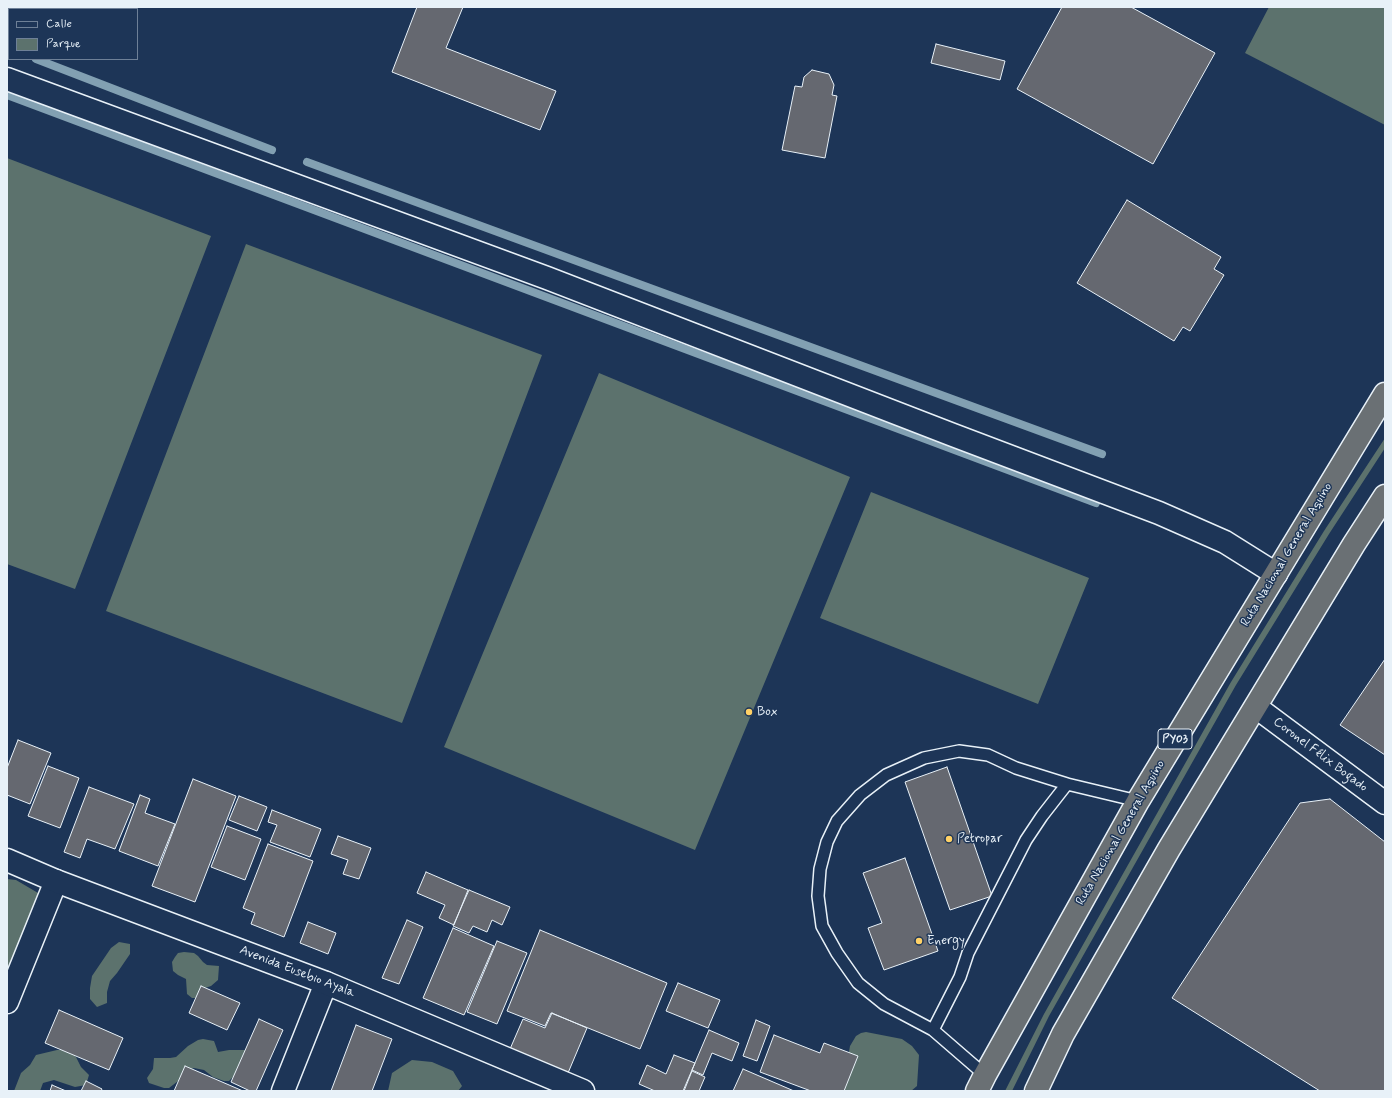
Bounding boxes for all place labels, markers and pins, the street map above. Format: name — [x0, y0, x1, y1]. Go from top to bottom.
place label: Box — [757, 704, 777, 720]
marker: Box — [744, 707, 754, 717]
place label: Petropar — [957, 831, 1002, 847]
marker: Petropar — [944, 834, 954, 844]
place label: Energy — [927, 933, 965, 949]
marker: Energy — [914, 936, 924, 946]

